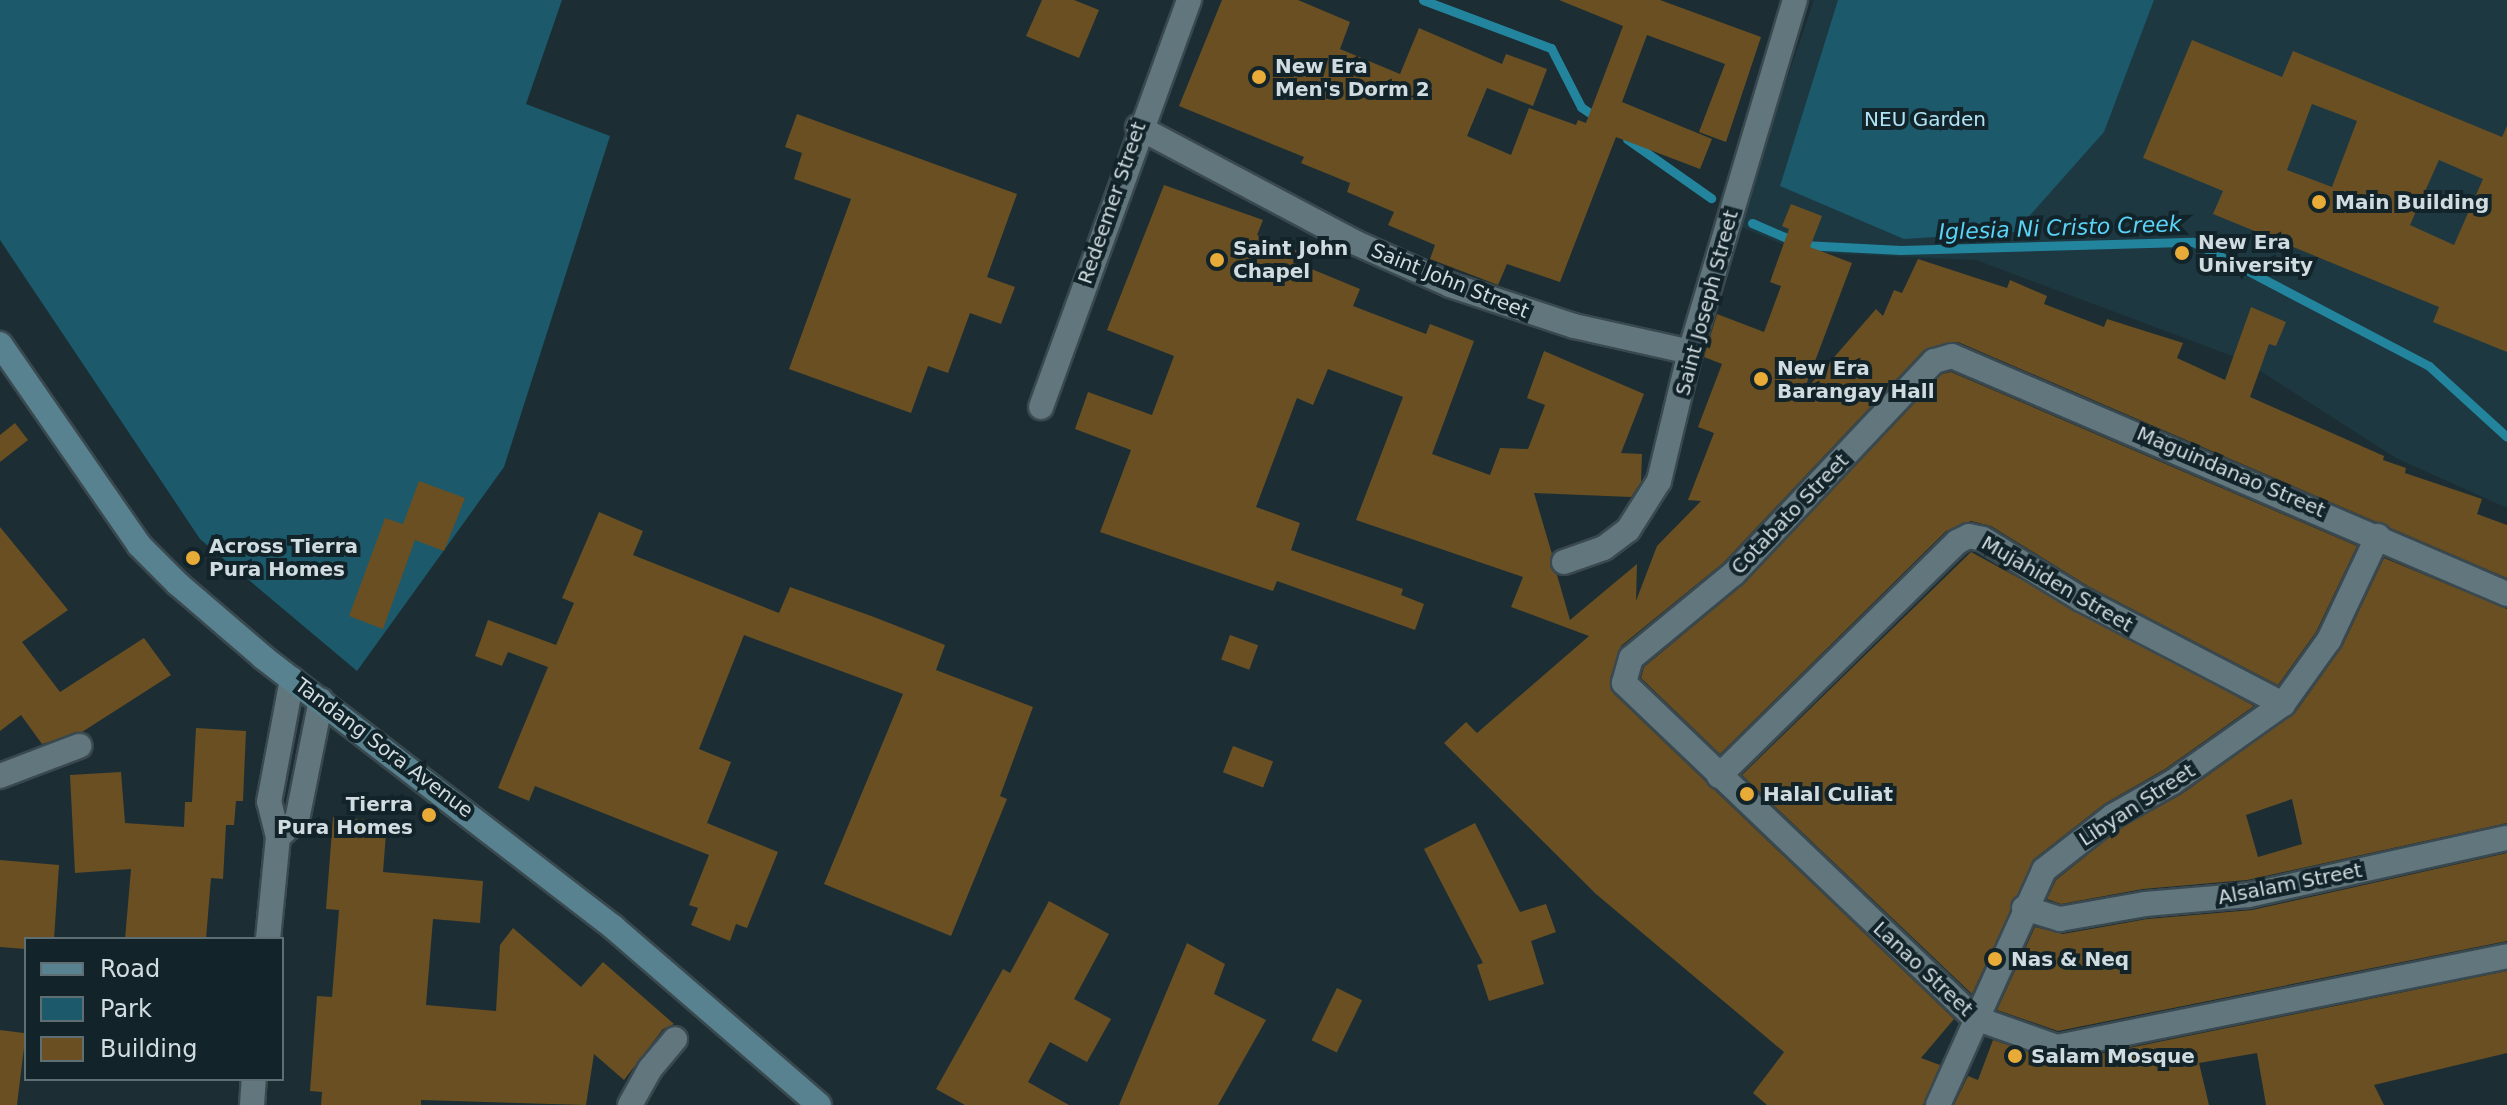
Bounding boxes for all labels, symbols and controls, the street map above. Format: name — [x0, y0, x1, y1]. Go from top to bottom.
place label: New Era Men's Dorm 2 — [1275, 54, 1430, 101]
marker: New Era Men's Dorm 2 — [1250, 68, 1268, 86]
park label: NEU Garden — [1864, 107, 1986, 131]
street label: Redeemer Street — [1073, 119, 1151, 287]
place label: Main Building — [2335, 190, 2489, 214]
marker: Main Building — [2310, 193, 2328, 211]
street label: Saint Joseph Street — [1671, 208, 1743, 398]
water label: Iglesia Ni Cristo Creek — [1938, 211, 2182, 245]
place label: New Era University — [2198, 230, 2313, 277]
place label: Saint John Chapel — [1233, 236, 1348, 283]
street label: Saint John Street — [1368, 238, 1532, 324]
marker: New Era University — [2173, 244, 2191, 262]
marker: Saint John Chapel — [1208, 251, 1226, 269]
place label: New Era Barangay Hall — [1777, 356, 1934, 403]
marker: New Era Barangay Hall — [1752, 370, 1770, 388]
street label: Maguindanao Street — [2133, 421, 2329, 523]
street label: Cotabato Street — [1726, 449, 1854, 579]
street label: Mujahiden Street — [1977, 531, 2137, 637]
place label: Across Tierra Pura Homes — [209, 534, 358, 581]
marker: Across Tierra Pura Homes — [184, 549, 202, 567]
street label: Tandang Sora Avenue — [290, 673, 478, 823]
street label: Libyan Street — [2075, 759, 2199, 851]
place label: Halal Culiat — [1763, 782, 1893, 806]
marker: Halal Culiat — [1738, 785, 1756, 803]
place label: Tierra Pura Homes — [277, 792, 413, 839]
marker: Tierra Pura Homes — [420, 806, 438, 824]
street label: Alsalam Street — [2216, 858, 2364, 910]
street label: Lanao Street — [1868, 917, 1978, 1021]
legend — [24, 937, 284, 1081]
place label: Nas & Neq — [2011, 947, 2129, 971]
marker: Nas & Neq — [1986, 950, 2004, 968]
text: Road — [100, 955, 160, 983]
text: Park — [100, 995, 152, 1023]
text: Building — [100, 1035, 197, 1063]
place label: Salam Mosque — [2031, 1044, 2195, 1068]
marker: Salam Mosque — [2006, 1047, 2024, 1065]

